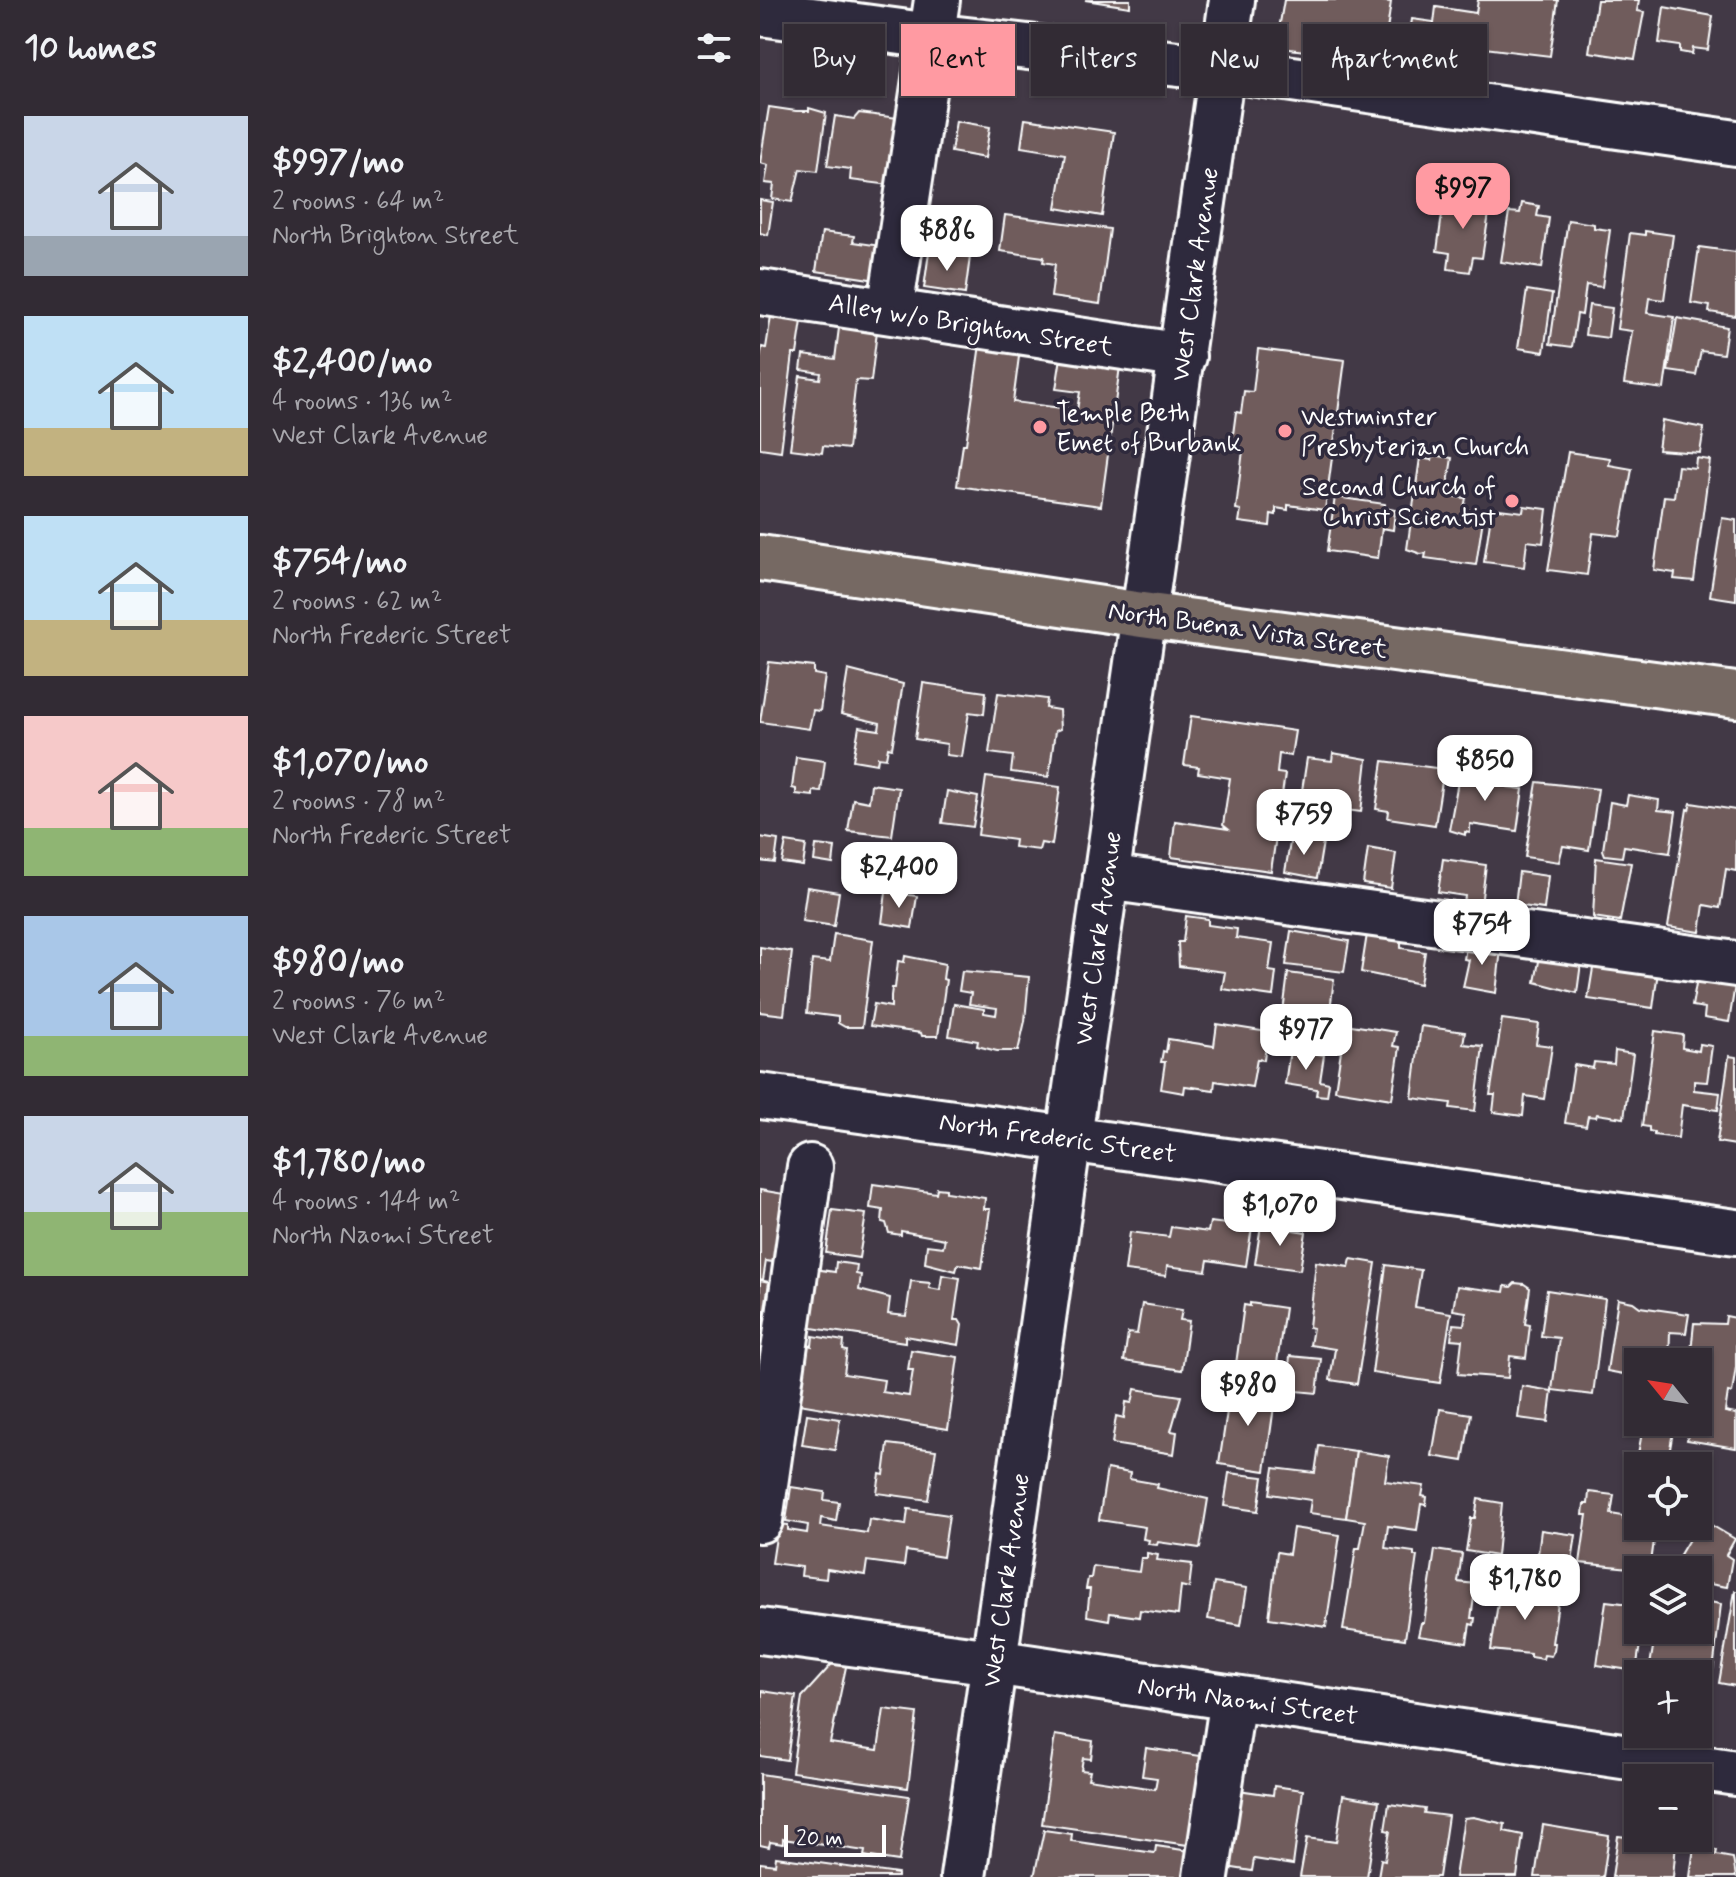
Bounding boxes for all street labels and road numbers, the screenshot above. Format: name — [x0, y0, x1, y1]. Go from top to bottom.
street label: West Clark Avenue — [1164, 165, 1228, 384]
street label: Alley w/o Brighton Street — [826, 287, 1116, 367]
street label: North Buena Vista Street — [1106, 595, 1390, 667]
street label: West Clark Avenue — [1067, 829, 1131, 1048]
street label: North Frederic Street — [937, 1105, 1179, 1172]
street label: West Clark Avenue — [975, 1471, 1039, 1690]
street label: North Naomi Street — [1135, 1670, 1360, 1734]

